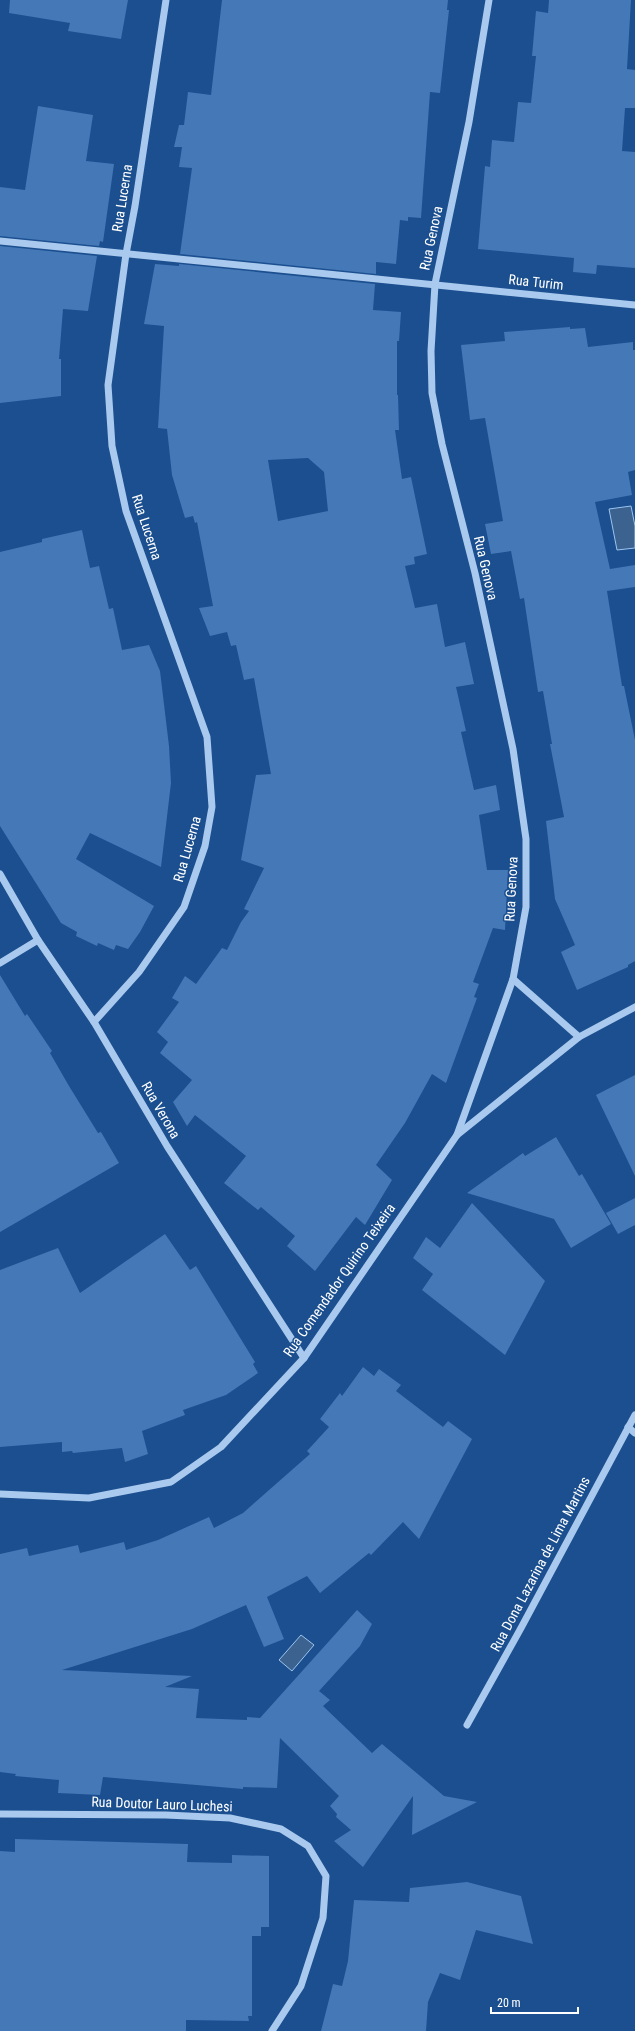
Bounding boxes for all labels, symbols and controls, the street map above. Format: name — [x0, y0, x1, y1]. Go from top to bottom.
street label: Rua Lucerna — [109, 163, 135, 233]
street label: Rua Genova — [416, 204, 446, 272]
street label: Rua Turim — [508, 271, 564, 293]
street label: Rua Lucerna — [129, 492, 165, 562]
street label: Rua Genova — [471, 534, 501, 602]
street label: Rua Lucerna — [170, 814, 204, 884]
street label: Rua Genova — [501, 856, 521, 922]
street label: Rua Verona — [138, 1079, 184, 1141]
street label: Rua Comendador Quirino Teixeira — [280, 1200, 398, 1360]
street label: Rua Dona Lazarina de Lima Martins — [487, 1474, 593, 1654]
street label: Rua Doutor Lauro Luchesi — [91, 1794, 233, 1814]
scale bar — [491, 1989, 578, 2015]
text: 20 m — [497, 1996, 521, 2010]

